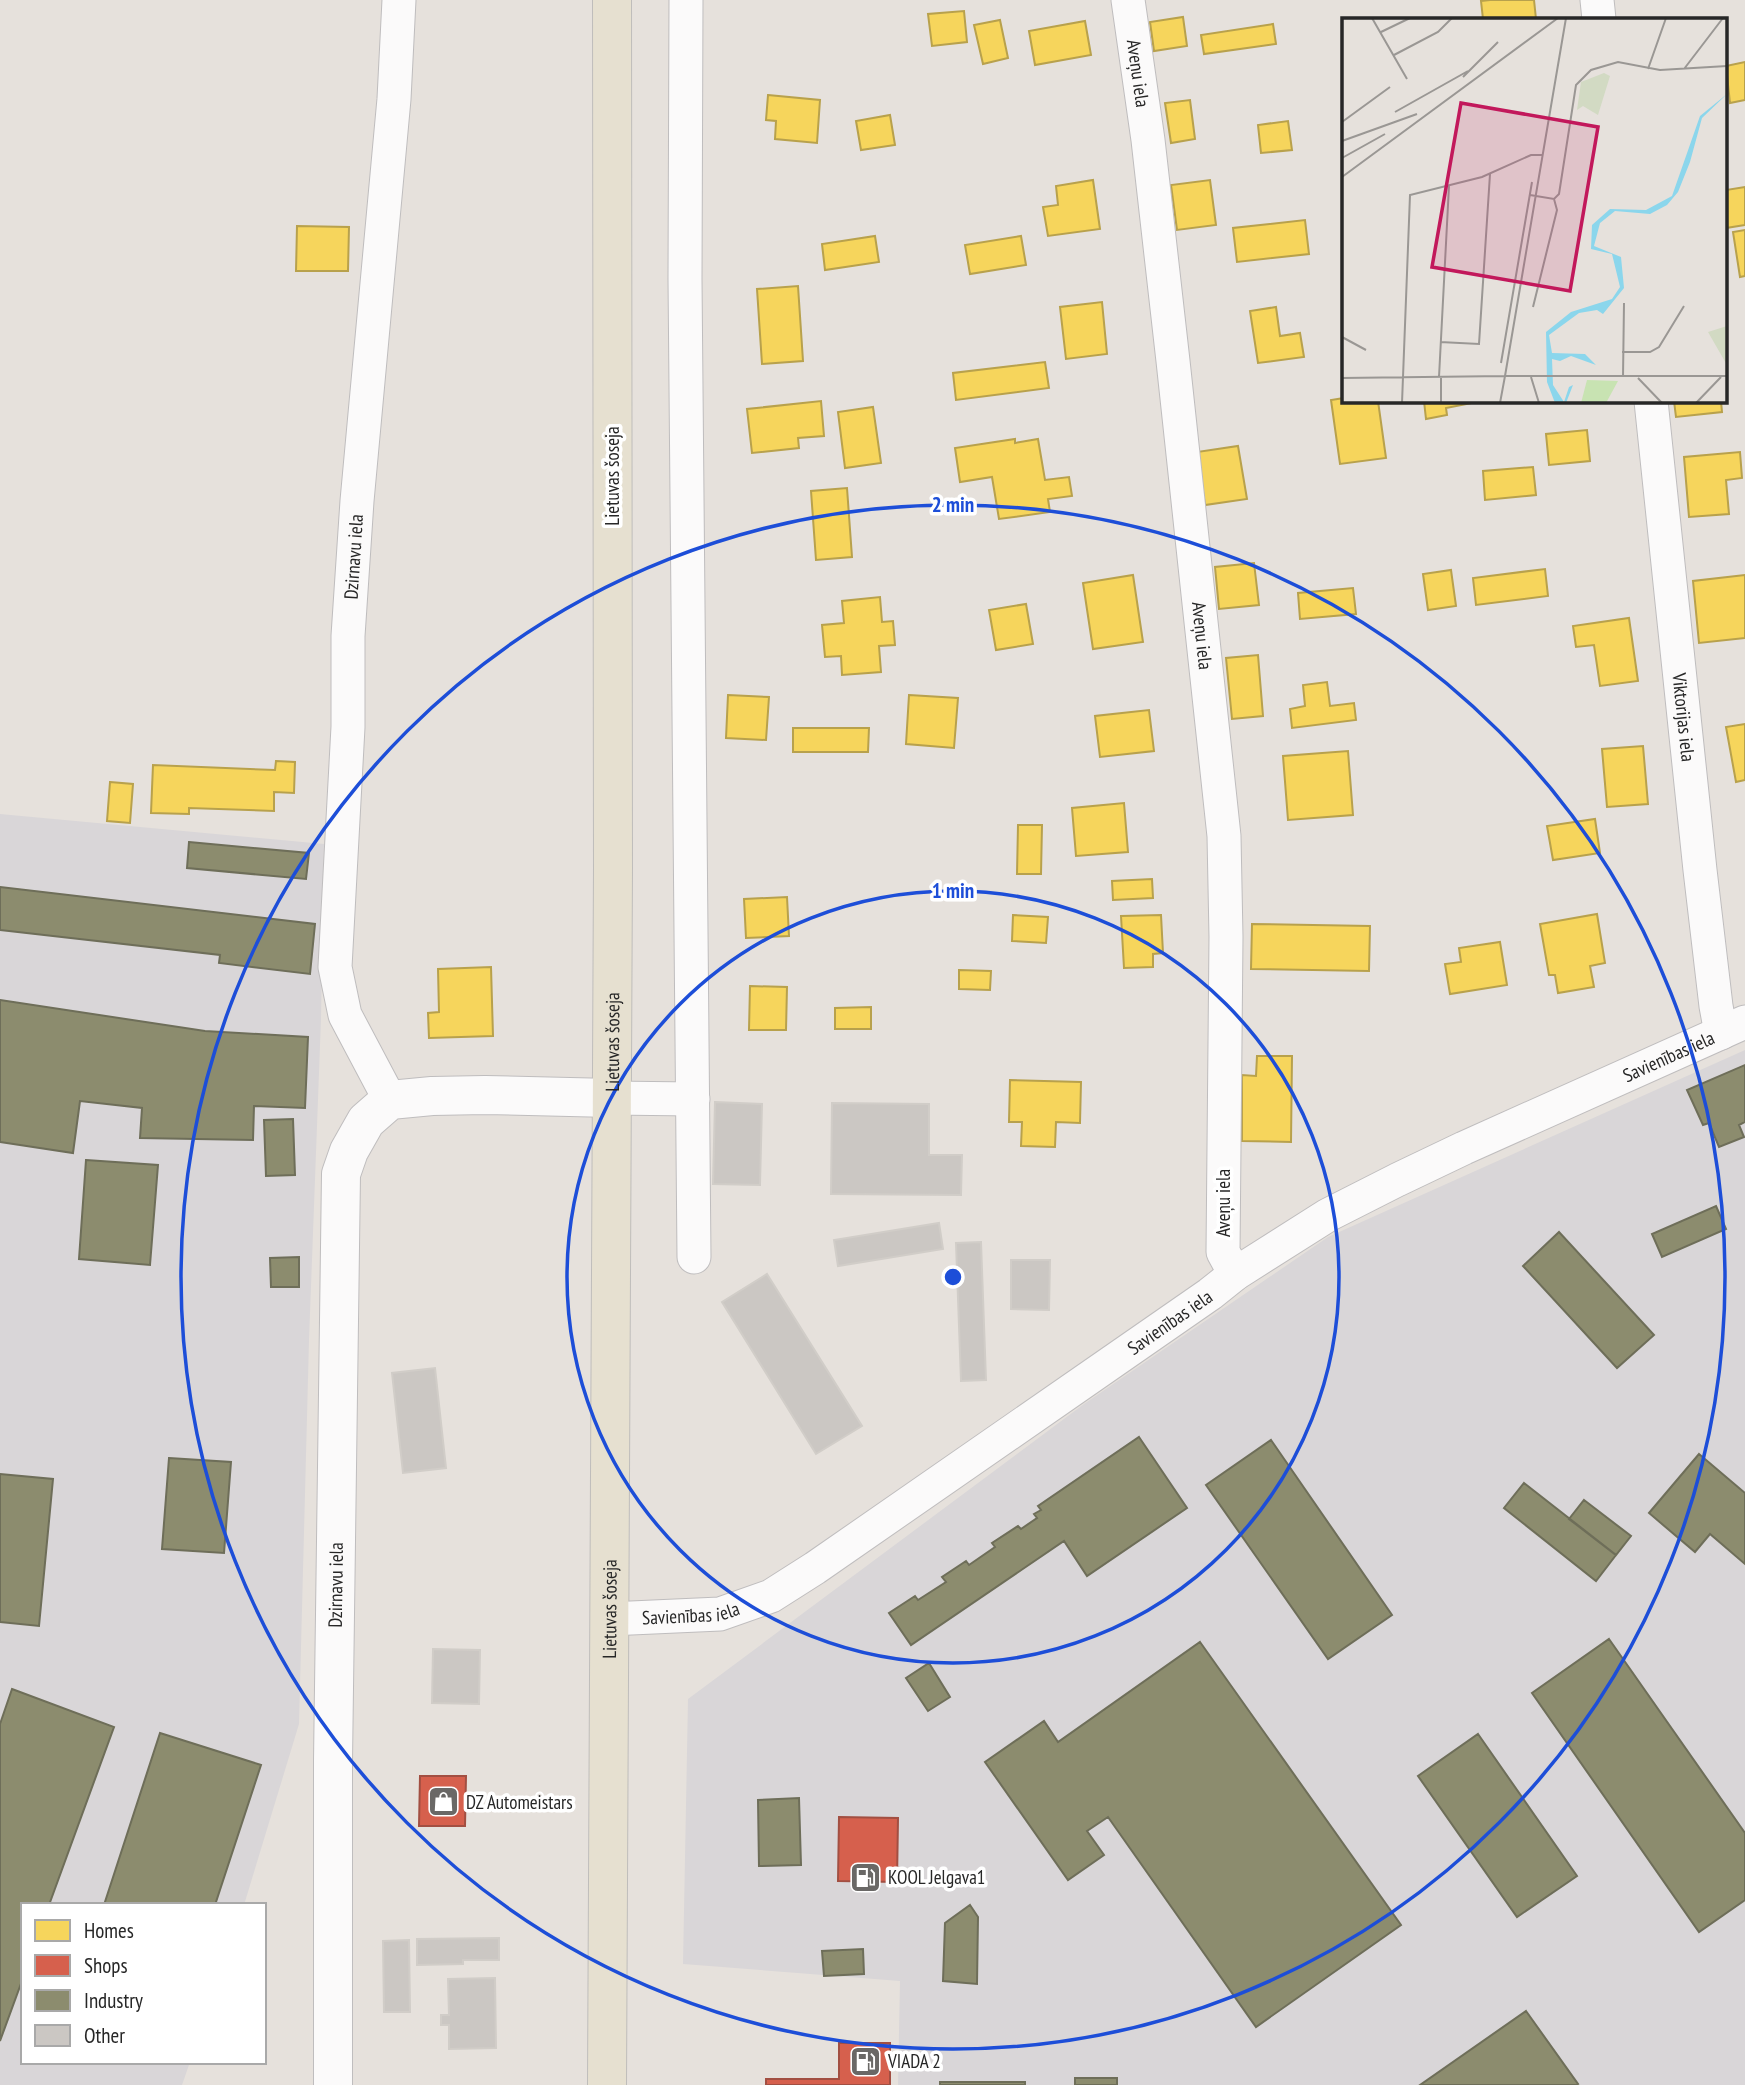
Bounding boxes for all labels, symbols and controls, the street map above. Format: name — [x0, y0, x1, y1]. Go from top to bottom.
inset map — [1342, 18, 1728, 402]
street label: Aveņu iela — [1122, 38, 1155, 109]
street label: Lietuvas šoseja — [600, 426, 624, 526]
text: 2 min — [932, 491, 974, 518]
street label: Dzirnavu iela — [338, 513, 368, 600]
street label: Aveņu iela — [1187, 600, 1218, 671]
street label: Viktorijas iela — [1667, 671, 1701, 763]
text: 1 min — [932, 877, 974, 904]
street label: Lietuvas šoseja — [600, 992, 624, 1092]
street label: Savienības iela — [1619, 1025, 1718, 1087]
street label: Aveņu iela — [1211, 1169, 1235, 1237]
centre of rings — [941, 1265, 965, 1289]
street label: Savienības iela — [1123, 1284, 1217, 1360]
street label: Dzirnavu iela — [323, 1542, 348, 1628]
street label: Lietuvas šoseja — [597, 1559, 622, 1659]
street label: Savienības iela — [641, 1596, 743, 1630]
shop icon: DZ Automeistars — [426, 1785, 460, 1819]
place label: DZ Automeistars — [466, 1790, 573, 1814]
fuel station icon: KOOL Jelgava1 — [848, 1860, 882, 1894]
place label: KOOL Jelgava1 — [888, 1865, 985, 1889]
legend — [21, 1903, 266, 2064]
text: Homes — [84, 1917, 134, 1944]
text: Shops — [84, 1952, 128, 1979]
text: Industry — [84, 1987, 143, 2014]
text: Other — [84, 2022, 125, 2049]
fuel station icon: VIADA 2 — [848, 2044, 882, 2078]
place label: VIADA 2 — [887, 2049, 941, 2073]

